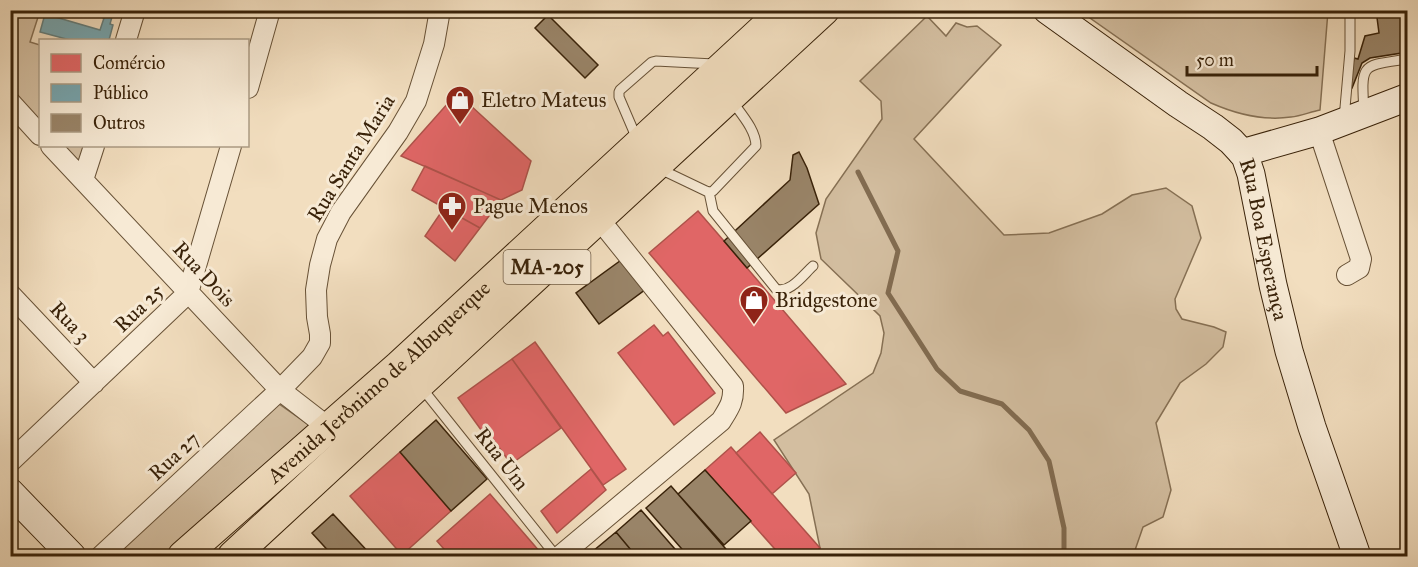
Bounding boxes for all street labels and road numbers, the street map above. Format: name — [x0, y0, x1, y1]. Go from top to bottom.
street label: Rua Santa Maria — [301, 89, 401, 226]
street label: Rua Boa Esperança — [1234, 155, 1294, 323]
street label: Rua Dois — [167, 236, 241, 312]
road number: MA-205 — [504, 250, 590, 284]
street label: Avenida Jerônimo de Albuquerque — [261, 275, 496, 489]
street label: Rua 25 — [109, 278, 169, 338]
street label: Rua 3 — [44, 296, 96, 348]
street label: Rua Um — [469, 422, 535, 496]
street label: Rua 27 — [143, 426, 205, 486]

